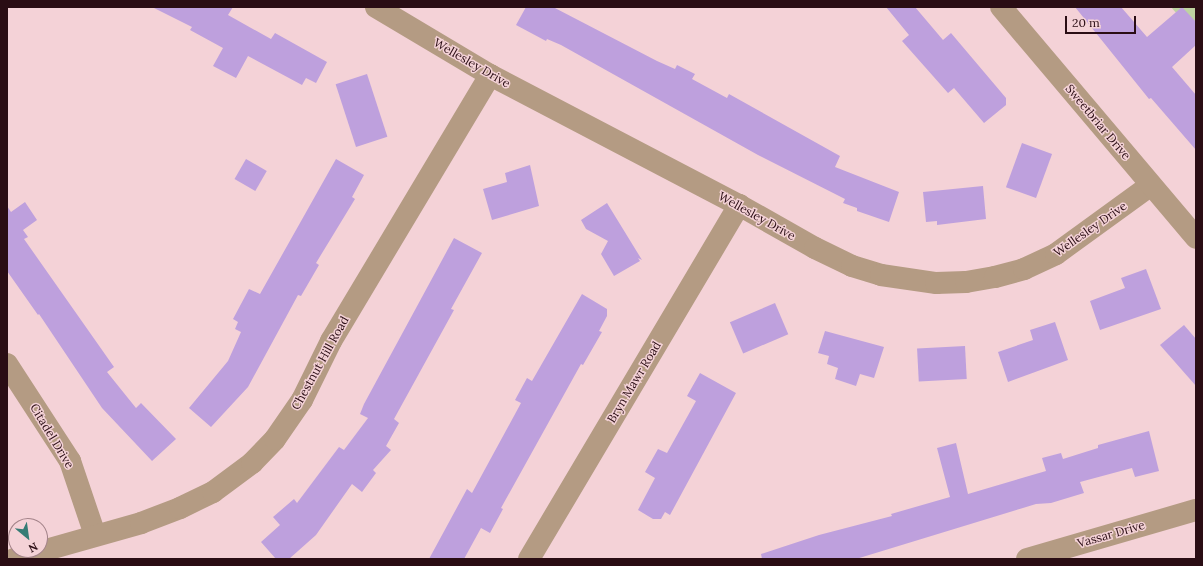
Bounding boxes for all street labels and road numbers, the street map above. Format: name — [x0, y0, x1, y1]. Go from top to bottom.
street label: Wellesley Drive — [431, 35, 513, 91]
street label: Sweetbriar Drive — [1062, 81, 1134, 163]
street label: Wellesley Drive — [716, 189, 798, 243]
street label: Wellesley Drive — [1051, 199, 1129, 259]
street label: Chestnut Hill Road — [288, 314, 352, 412]
street label: Bryn Mawr Road — [604, 339, 664, 425]
street label: Citadel Drive — [27, 401, 77, 471]
street label: Vassar Drive — [1076, 518, 1146, 550]

